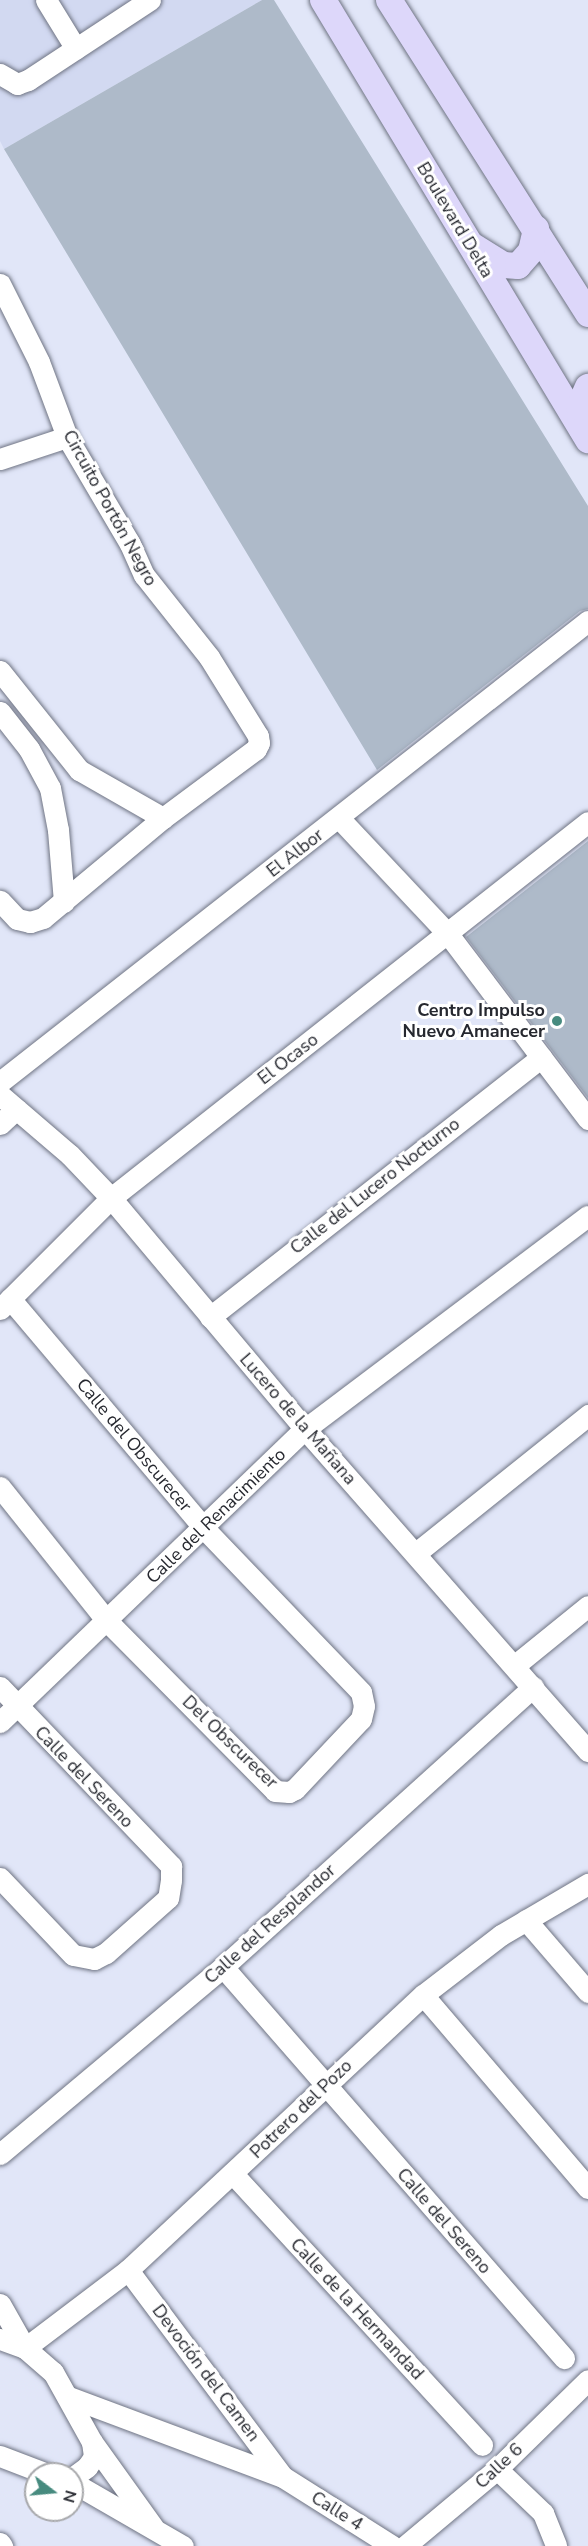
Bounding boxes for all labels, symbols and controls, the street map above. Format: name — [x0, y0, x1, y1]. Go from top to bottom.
street label: Boulevard Delta — [412, 158, 498, 282]
street label: Circuito Portón Negro — [58, 426, 162, 590]
street label: El Albor — [262, 824, 328, 882]
place label: Centro Impulso Nuevo Amanecer — [403, 1000, 545, 1042]
marker: Centro Impulso Nuevo Amanecer — [550, 1014, 564, 1028]
street label: El Ocaso — [253, 1029, 323, 1089]
street label: Calle del Lucero Nocturno — [286, 1113, 464, 1259]
street label: Lucero de la Mañana — [235, 1349, 361, 1489]
street label: Calle del Obscurecer — [72, 1374, 196, 1516]
street label: Calle del Renacimiento — [142, 1444, 290, 1588]
street label: Del Obscurecer — [178, 1691, 282, 1793]
street label: Calle del Sereno — [30, 1722, 138, 1832]
street label: Calle del Resplandor — [200, 1860, 340, 1988]
street label: Potrero del Pozo — [246, 2055, 356, 2163]
street label: Calle del Sereno — [392, 2164, 496, 2278]
street label: Calle de la Hermandad — [286, 2234, 428, 2384]
street label: Devoción del Camen — [147, 2300, 265, 2446]
street label: Calle 6 — [471, 2439, 527, 2493]
north arrow — [24, 2462, 84, 2522]
street label: Calle 4 — [307, 2487, 367, 2535]
text: N — [57, 2488, 82, 2505]

